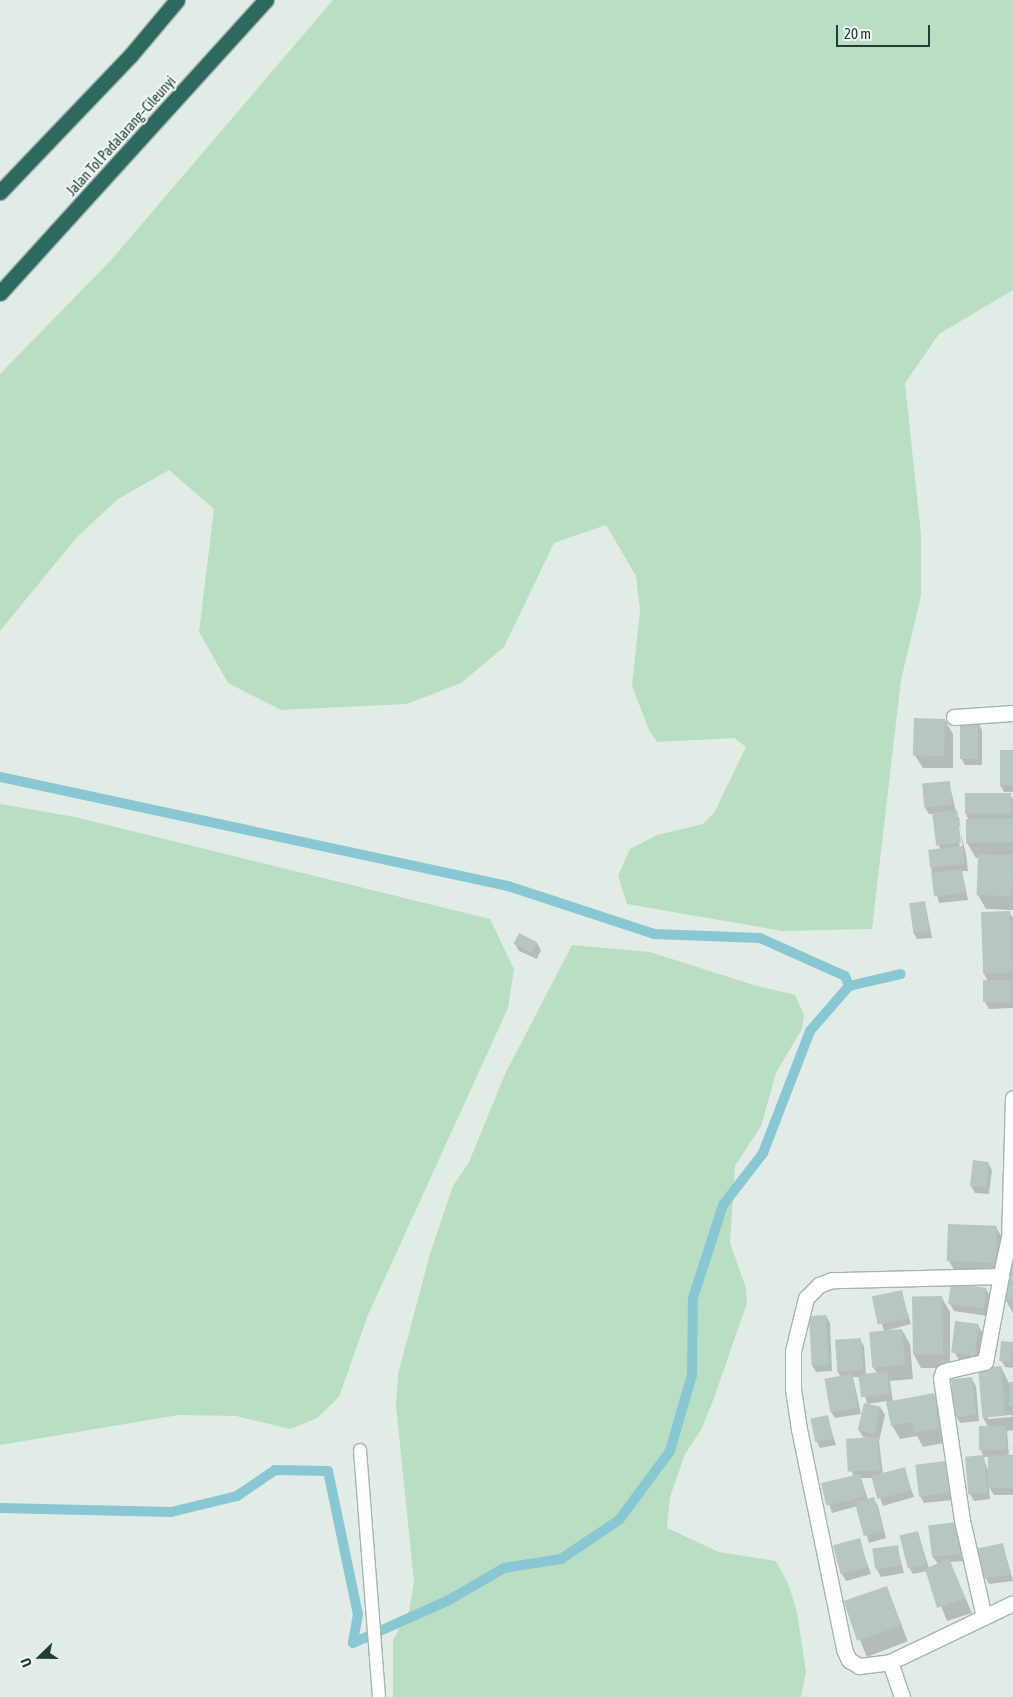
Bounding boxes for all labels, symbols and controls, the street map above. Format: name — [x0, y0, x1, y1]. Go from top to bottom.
scale bar — [838, 15, 932, 47]
text: 20 m — [844, 25, 871, 42]
street label: Jalan Tol Padalarang–Cileunyi — [63, 73, 179, 199]
north arrow — [15, 1632, 65, 1682]
text: U — [17, 1656, 35, 1669]

